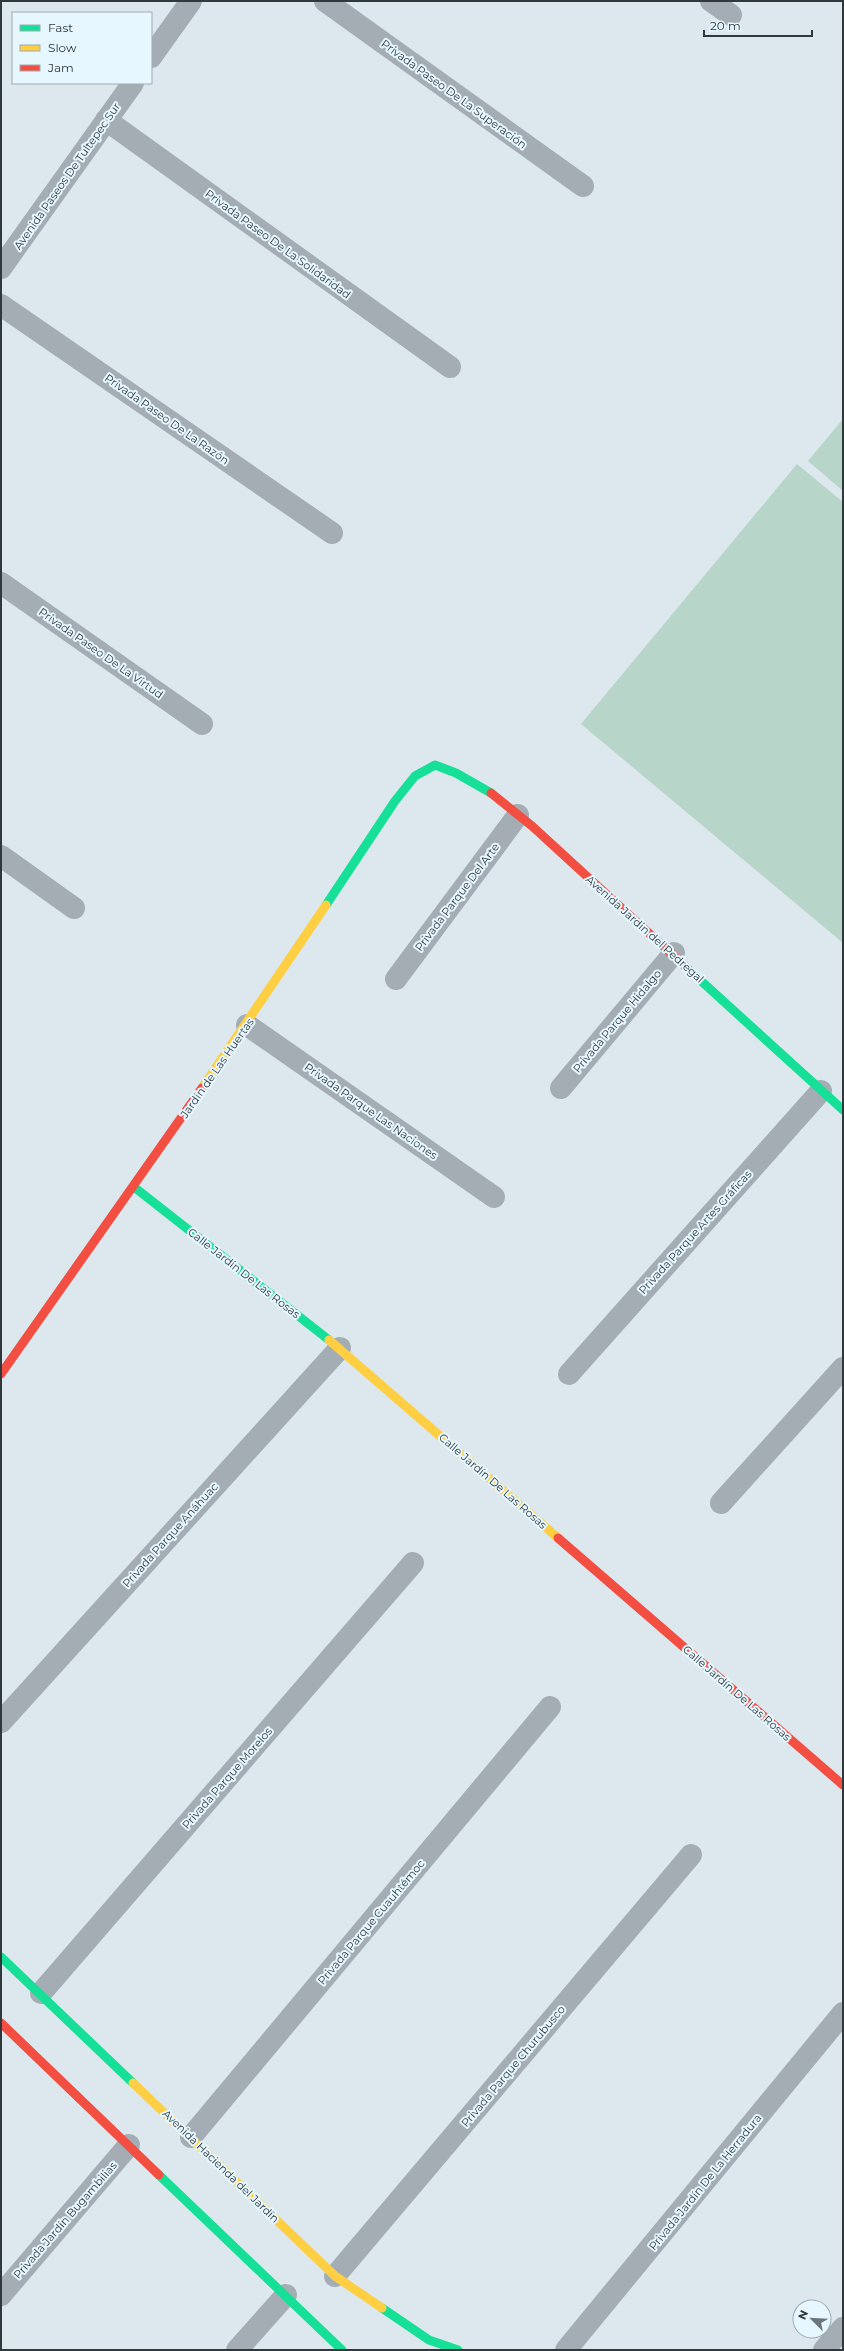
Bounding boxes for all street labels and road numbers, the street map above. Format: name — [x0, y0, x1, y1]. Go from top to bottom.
street label: Privada Paseo De La Superación — [378, 36, 530, 152]
street label: Avenida Paseos De Tultepec Sur — [11, 100, 123, 252]
street label: Privada Paseo De La Solidaridad — [202, 186, 354, 302]
street label: Privada Paseo De La Razón — [102, 371, 232, 467]
street label: Privada Paseo De La Virtud — [36, 605, 166, 701]
street label: Privada Parque Del Arte — [412, 840, 502, 954]
street label: Avenida Jardin del Pedregal — [583, 872, 707, 986]
street label: Privada Parque Hidalgo — [570, 967, 664, 1075]
street label: Jardín de Las Huertas — [177, 1015, 257, 1122]
street label: Privada Parque Las Naciones — [302, 1060, 441, 1163]
street label: Privada Parque Artes Gráficas — [636, 1167, 755, 1297]
street label: Calle Jardín De Las Rosas — [185, 1225, 303, 1322]
street label: Calle Jardín De Las Rosas — [436, 1430, 550, 1532]
street label: Privada Parque Anáhuac — [119, 1480, 221, 1590]
street label: Calle Jardín De Las Rosas — [680, 1642, 794, 1744]
street label: Privada Parque Morelos — [179, 1724, 275, 1832]
street label: Privada Parque Cuauhtémoc — [315, 1857, 427, 1987]
street label: Privada Parque Churubusco — [458, 2002, 568, 2130]
street label: Avenida Hacienda del Jardín — [160, 2107, 282, 2225]
street label: Privada Jardín De La Herradura — [646, 2111, 764, 2253]
street label: Privada Jardín Bugambilias — [10, 2158, 120, 2281]

